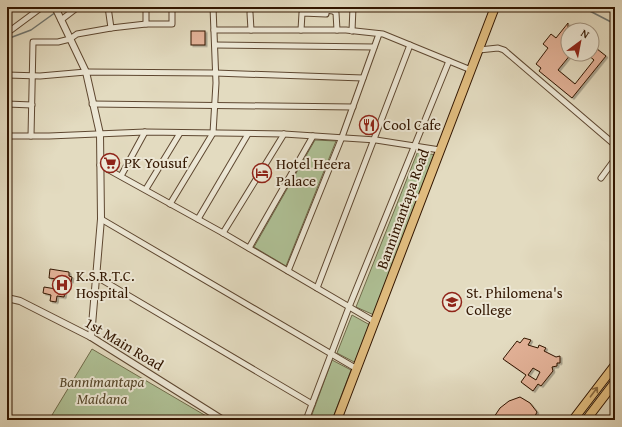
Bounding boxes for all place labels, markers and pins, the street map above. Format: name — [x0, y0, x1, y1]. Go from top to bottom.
restaurant icon: Cool Cafe — [358, 114, 380, 136]
place label: Cool Cafe — [383, 114, 441, 135]
supermarket icon: PK Yousuf — [99, 152, 121, 174]
place label: PK Yousuf — [124, 152, 189, 173]
place label: Hotel Heera Palace — [276, 153, 351, 191]
hotel icon: Hotel Heera Palace — [251, 162, 273, 184]
place label: K.S.R.T.C. Hospital — [76, 265, 135, 303]
hospital icon: K.S.R.T.C. Hospital — [51, 274, 73, 296]
place label: St. Philomena's College — [466, 282, 563, 320]
school or university icon: St. Philomena's College — [441, 291, 463, 313]

